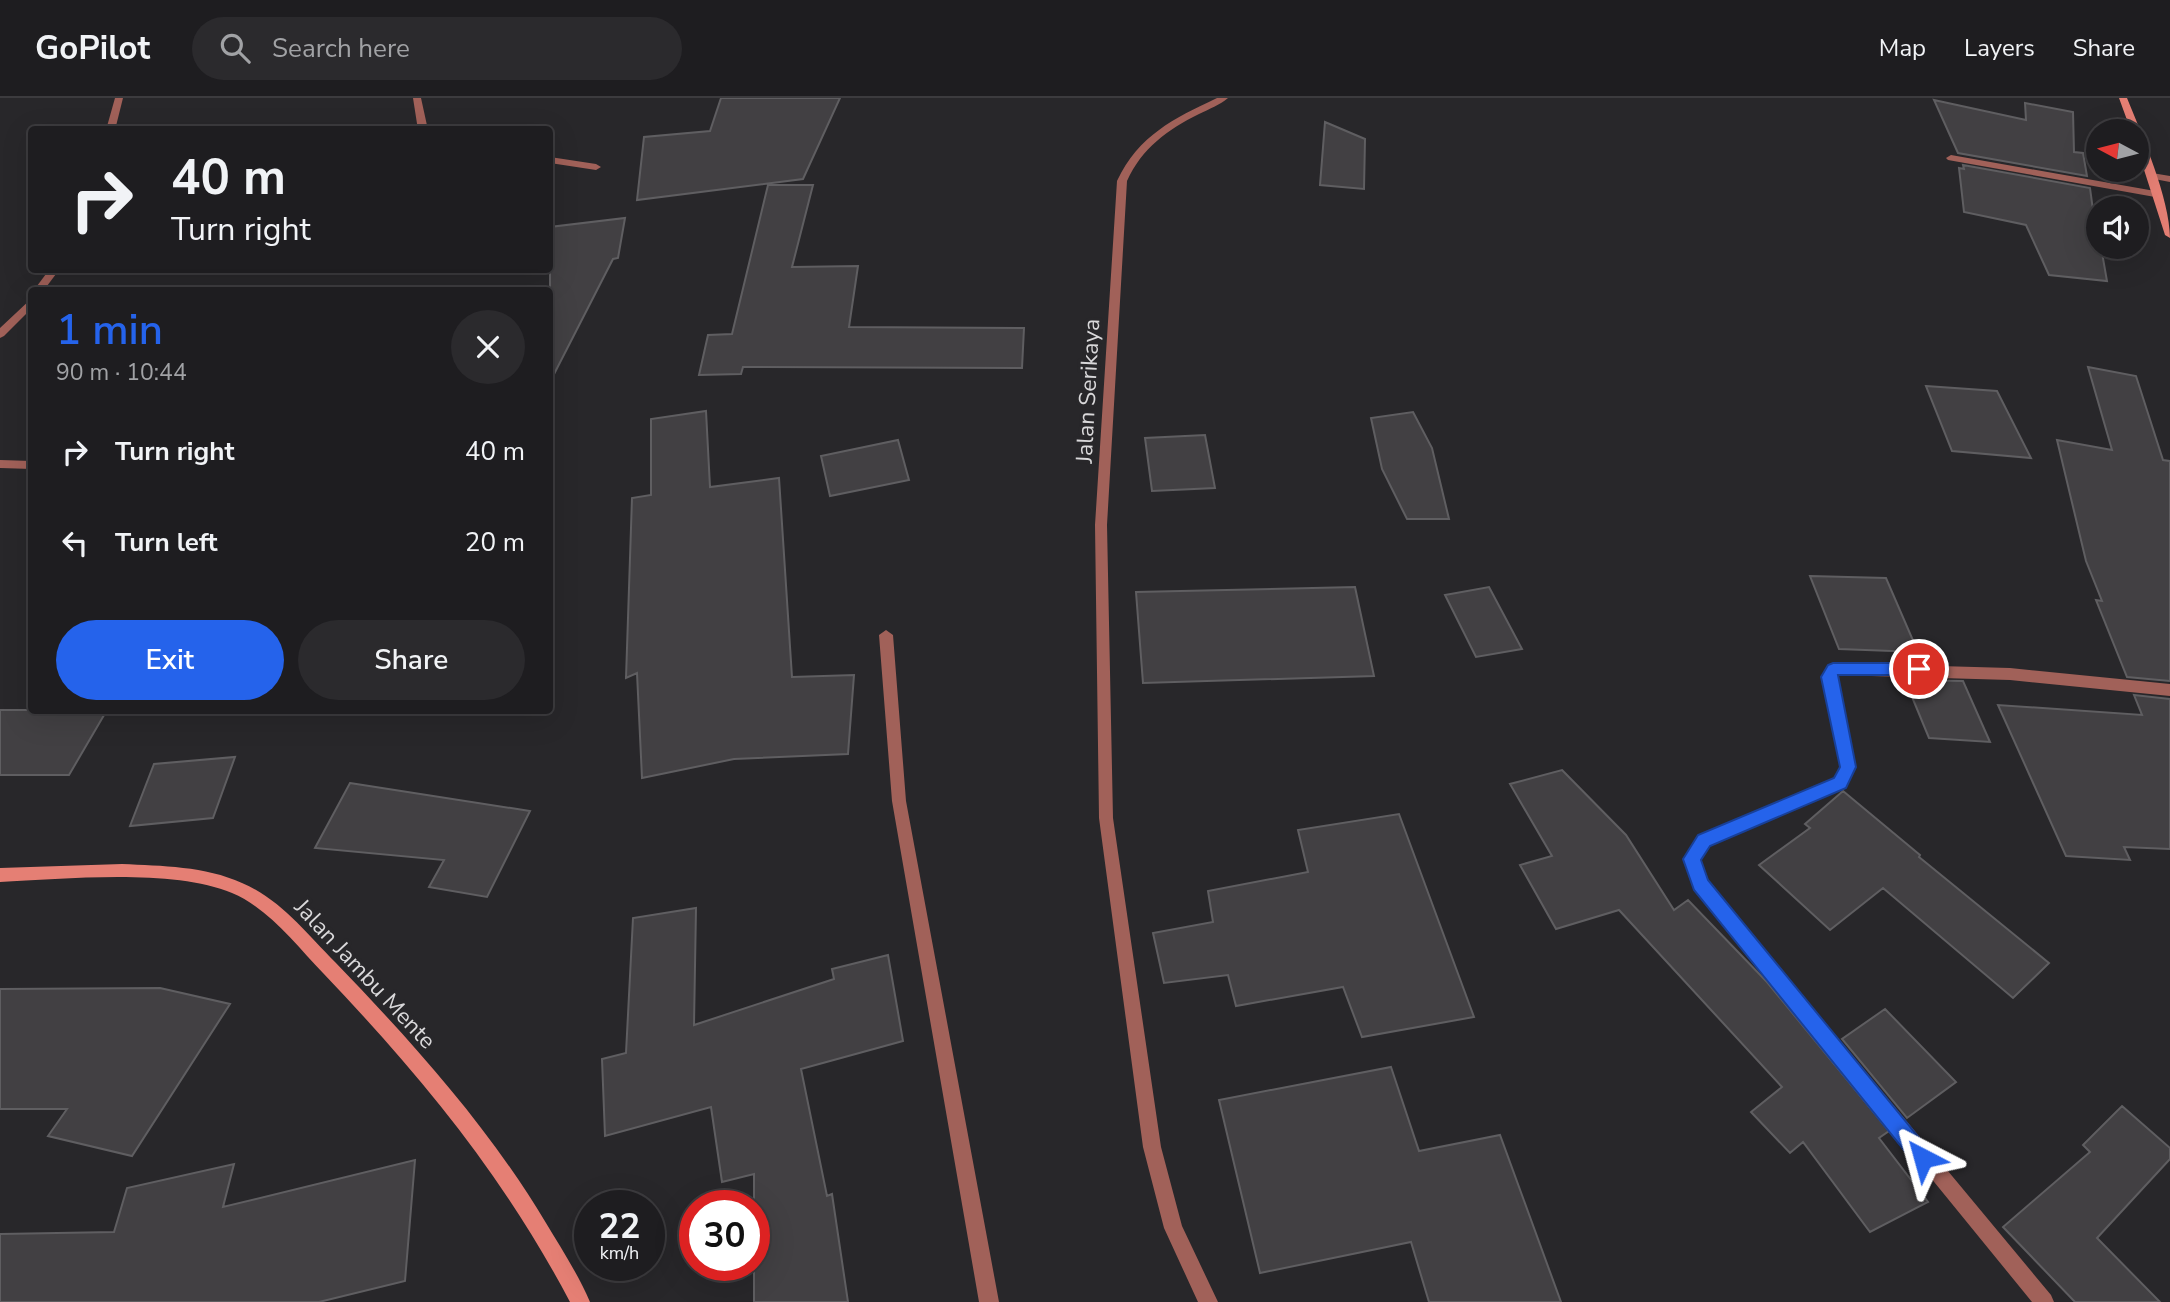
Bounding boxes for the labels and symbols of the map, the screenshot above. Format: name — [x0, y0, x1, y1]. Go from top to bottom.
north arrow — [2086, 119, 2149, 182]
street label: Jalan Serikaya — [1069, 318, 1107, 465]
pin — [1889, 639, 1949, 699]
street label: Jalan Jambu Mente — [287, 892, 443, 1056]
position arrow — [1886, 1121, 1960, 1195]
speed limit sign: 30 — [679, 1190, 770, 1281]

